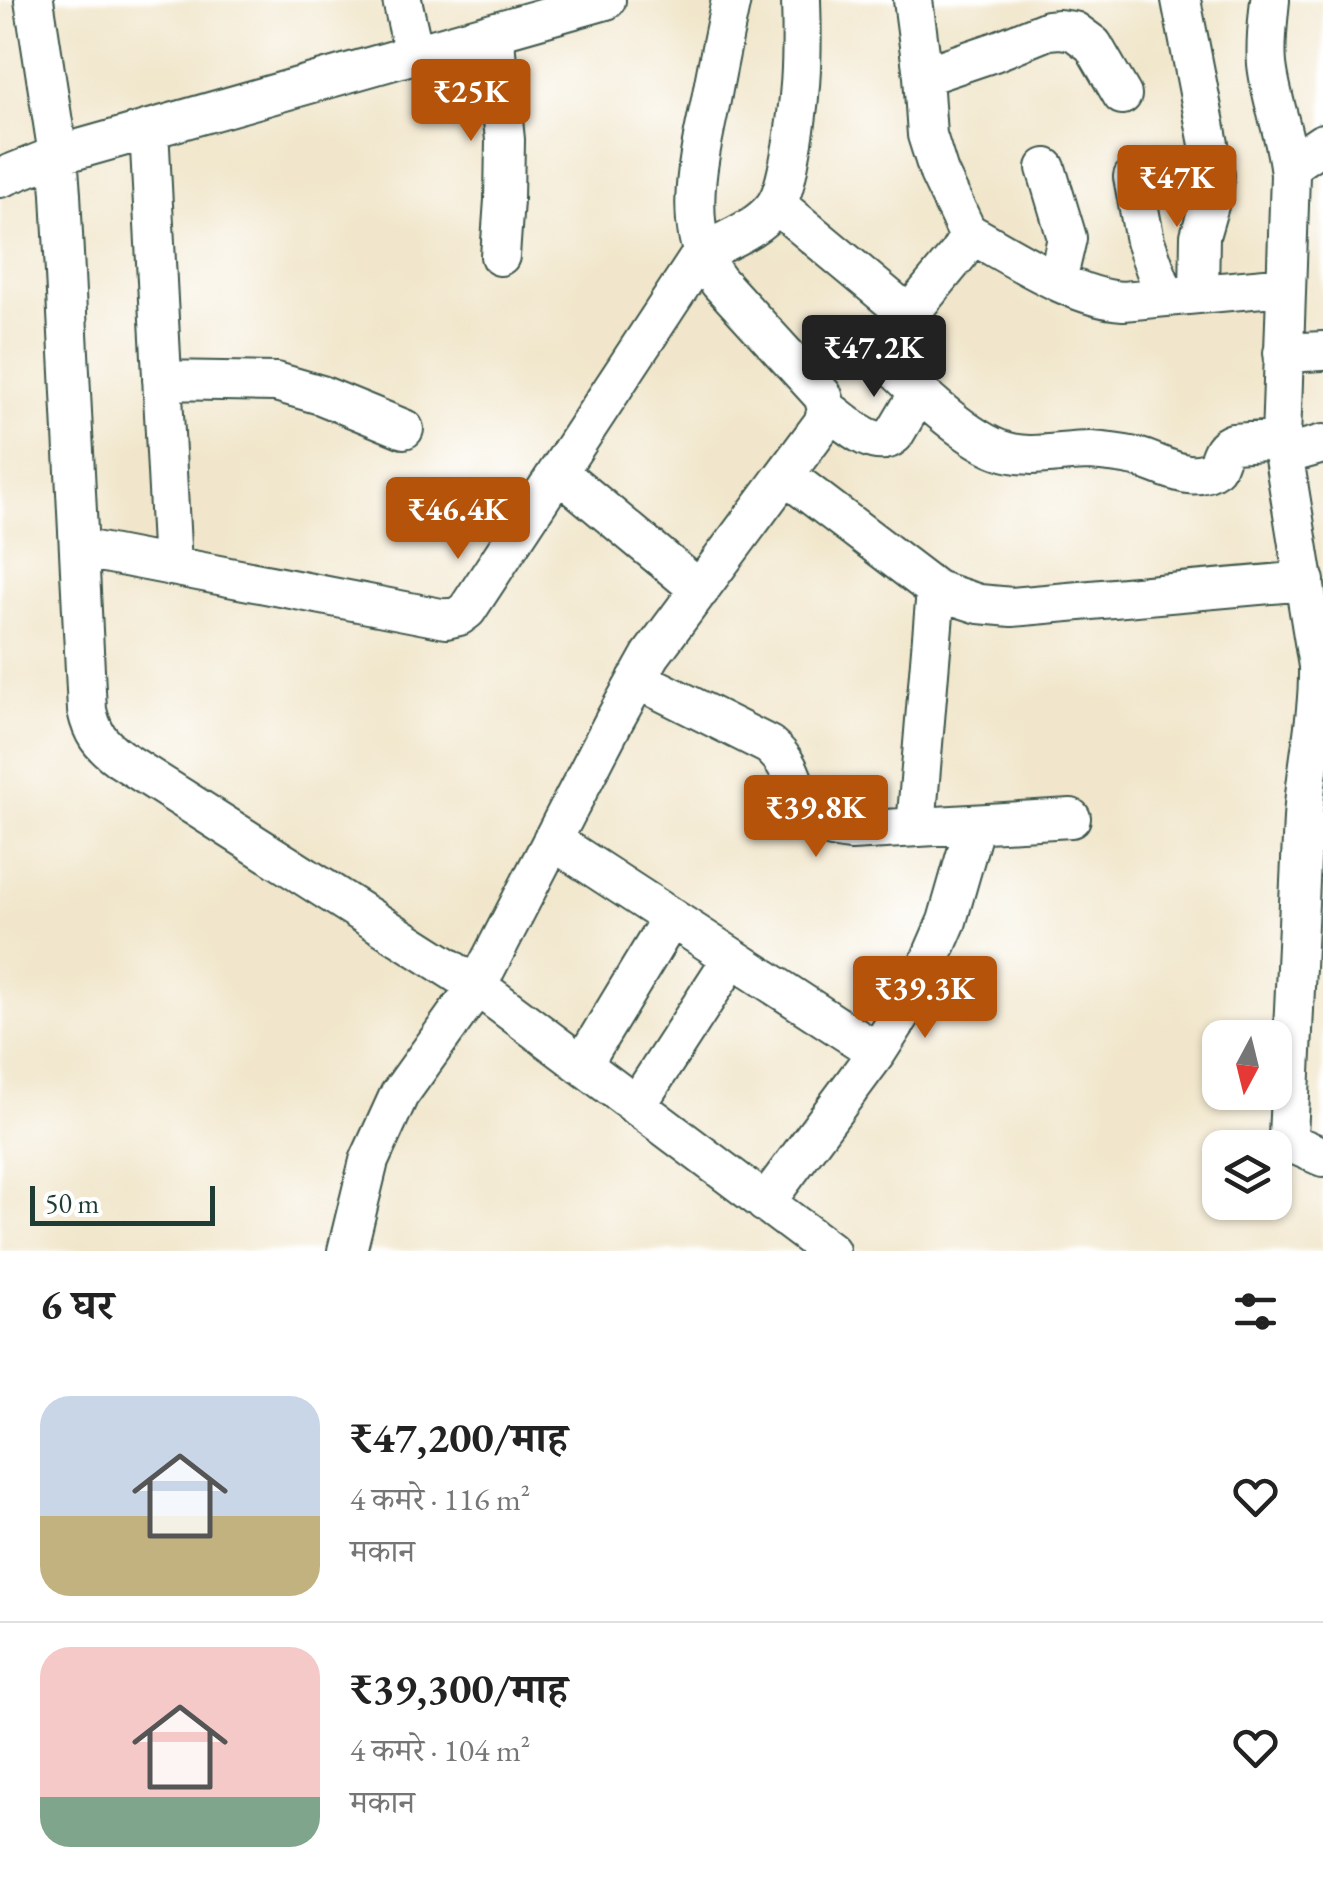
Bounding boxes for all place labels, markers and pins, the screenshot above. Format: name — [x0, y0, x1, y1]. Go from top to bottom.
pin: ₹25K — [412, 59, 530, 144]
pin: ₹47K — [1118, 145, 1236, 230]
pin: ₹47.2K — [793, 315, 955, 400]
pin: ₹46.4K — [377, 477, 539, 562]
pin: ₹39.8K — [735, 775, 897, 860]
pin: ₹39.3K — [844, 956, 1006, 1041]

